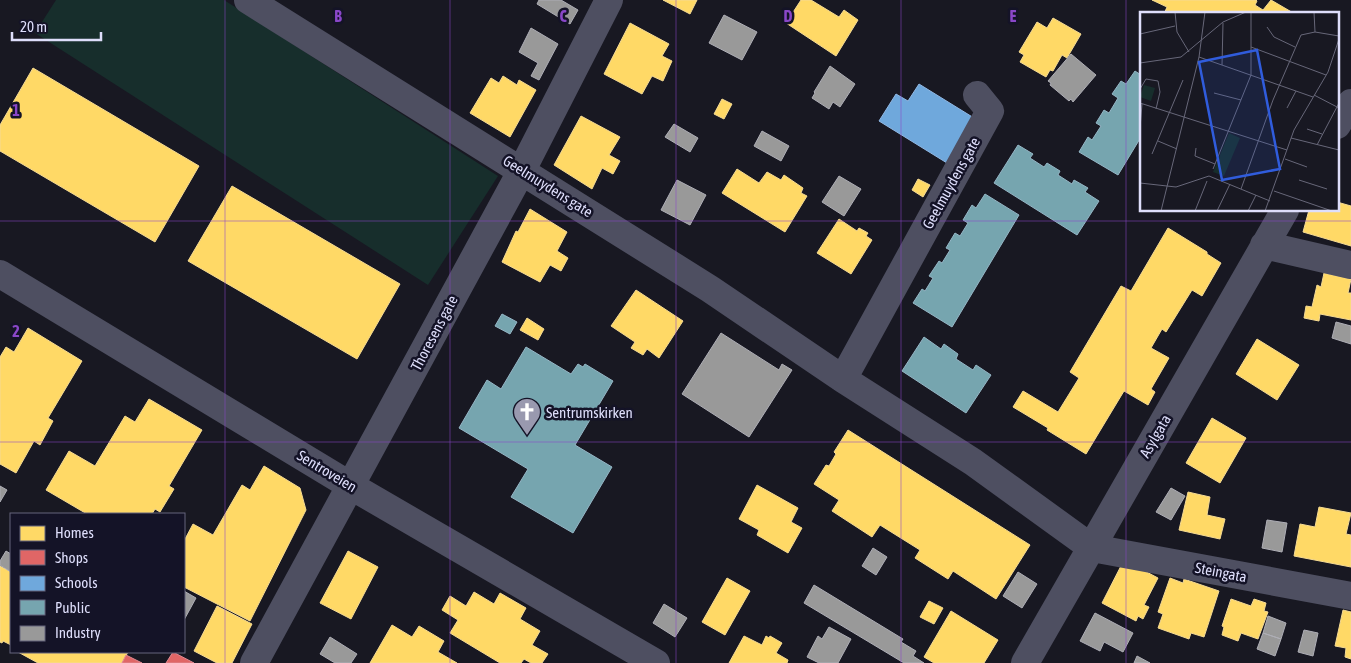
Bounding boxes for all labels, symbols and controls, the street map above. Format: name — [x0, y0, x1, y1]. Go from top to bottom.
text: B — [334, 7, 342, 25]
text: C — [559, 7, 567, 25]
text: D — [784, 7, 793, 25]
text: E — [1010, 7, 1017, 25]
scale bar — [12, 10, 101, 42]
inset map — [1140, 12, 1338, 211]
text: 20 m — [20, 18, 47, 35]
text: 1 — [12, 101, 20, 119]
street label: Geelmuydens gate — [919, 134, 983, 232]
street label: Geelmuydens gate — [500, 152, 596, 220]
street label: Thoresens gate — [407, 292, 461, 373]
text: 2 — [12, 322, 20, 340]
church icon: Sentrumskirken — [512, 397, 542, 436]
place label: Sentrumskirken — [546, 404, 633, 421]
street label: Asylgata — [1136, 411, 1174, 461]
street label: Sentroveien — [294, 447, 360, 495]
legend — [10, 513, 185, 653]
text: Homes — [55, 524, 94, 541]
text: Shops — [55, 549, 88, 566]
street label: Steingata — [1194, 559, 1248, 585]
text: Schools — [55, 574, 98, 591]
text: Public — [55, 599, 90, 616]
text: Industry — [55, 624, 101, 641]

